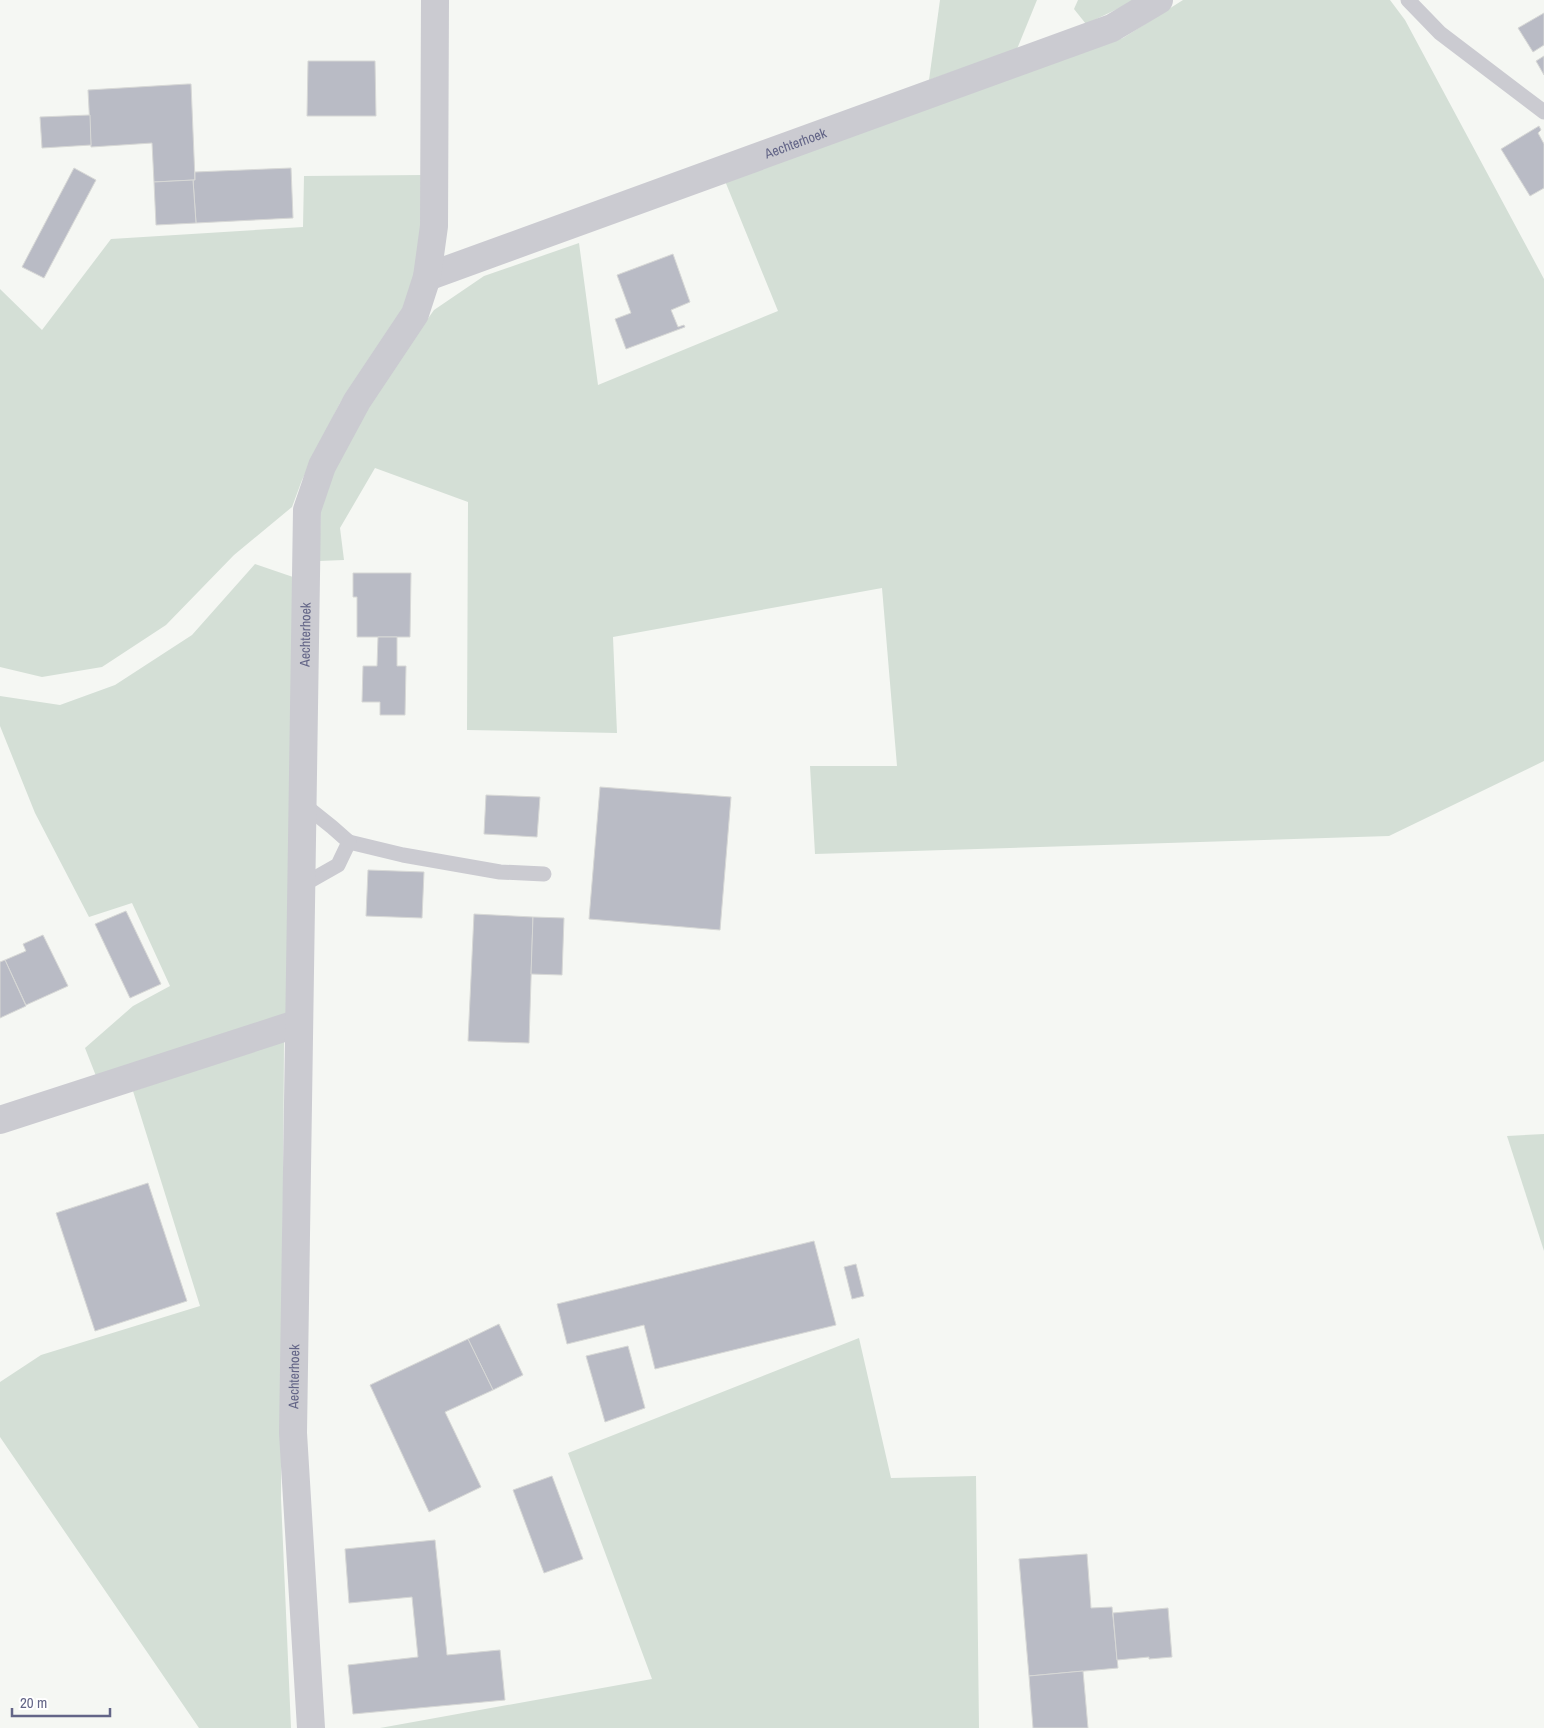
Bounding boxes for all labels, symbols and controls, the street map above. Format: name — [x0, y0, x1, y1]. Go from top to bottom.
street label: Aechterhoek — [761, 124, 829, 163]
street label: Aechterhoek — [296, 602, 315, 668]
street label: Aechterhoek — [284, 1344, 303, 1410]
scale bar — [12, 1686, 110, 1718]
text: 20 m — [20, 1692, 47, 1713]

